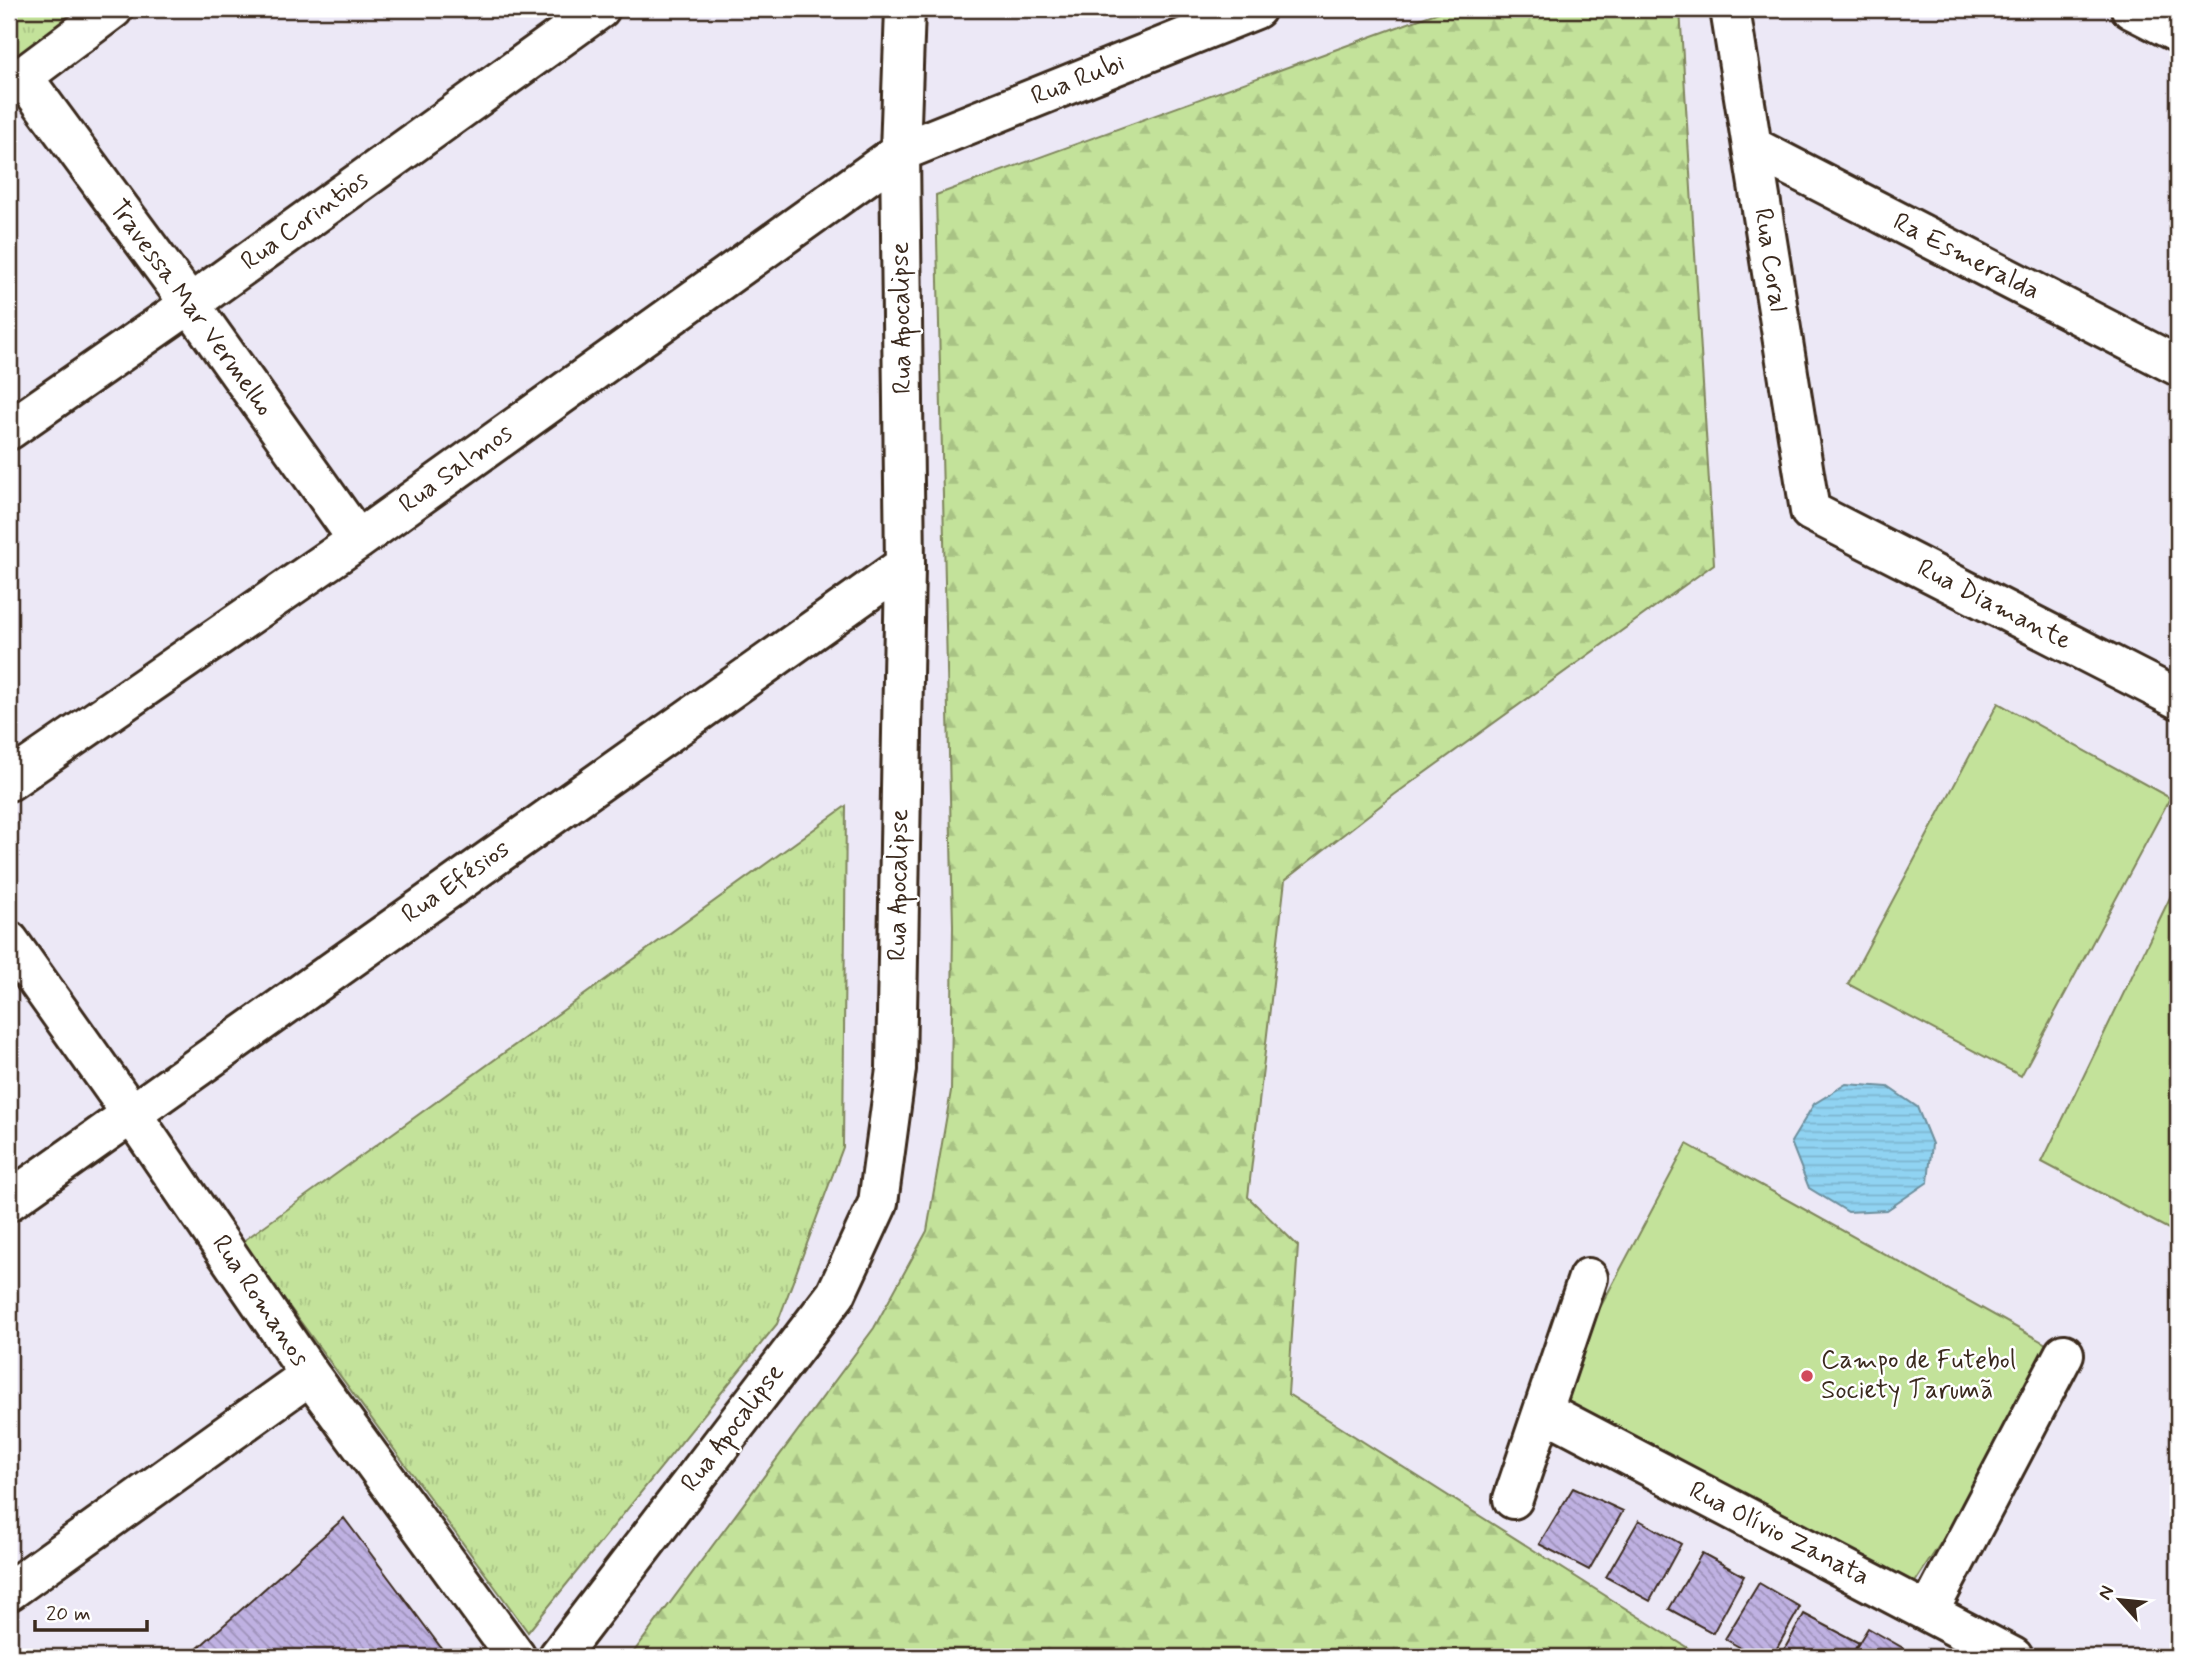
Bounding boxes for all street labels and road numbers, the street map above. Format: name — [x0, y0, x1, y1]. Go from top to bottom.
street label: Rua Rubi — [1026, 46, 1130, 114]
street label: Rua Corintios — [234, 163, 376, 279]
street label: Travessa Mar Vermelho — [101, 193, 281, 423]
street label: Ra Esmeralda — [1887, 205, 2045, 309]
street label: Rua Coral — [1745, 206, 1795, 314]
street label: Rua Apocalipse — [884, 241, 923, 394]
street label: Rua Salmos — [392, 416, 520, 522]
street label: Rua Diamante — [1911, 552, 2077, 658]
street label: Rua Apocalipse — [881, 808, 920, 961]
street label: Rua Efésios — [395, 832, 517, 932]
street label: Rua Romanos — [204, 1229, 316, 1373]
street label: Rua Apocalipse — [674, 1357, 795, 1501]
street label: Rua Olívio Zanata — [1683, 1474, 1875, 1594]

